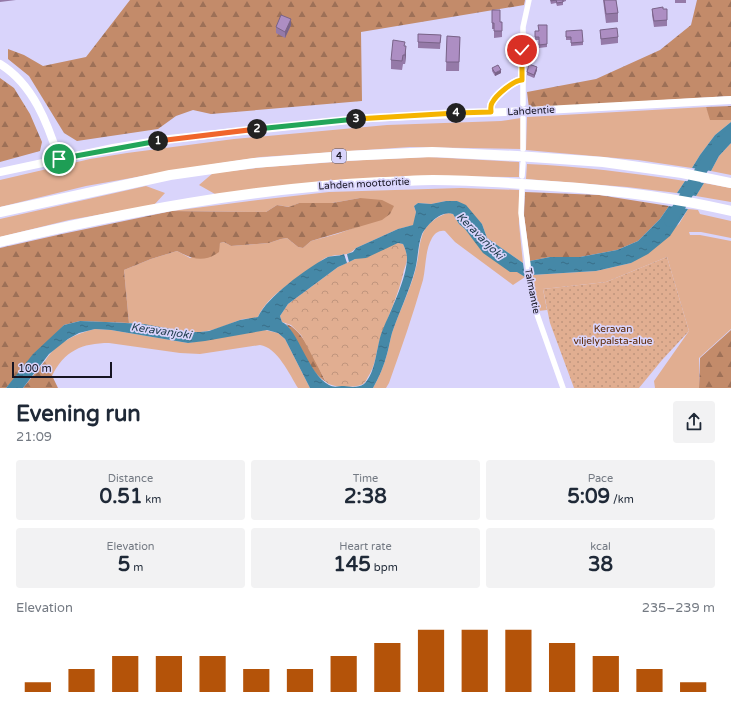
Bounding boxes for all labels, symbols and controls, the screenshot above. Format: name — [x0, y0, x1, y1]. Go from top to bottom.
pin — [505, 33, 539, 67]
icon: check — [511, 39, 533, 61]
pin: 4 — [446, 103, 466, 123]
street label: Lahdentie — [507, 104, 555, 118]
text: 4 — [453, 106, 459, 119]
pin: 3 — [346, 109, 366, 129]
text: 3 — [353, 112, 359, 125]
pin: 2 — [247, 119, 267, 139]
text: 2 — [254, 122, 260, 135]
pin: 1 — [148, 131, 168, 151]
text: 1 — [155, 134, 161, 147]
pin — [42, 142, 76, 176]
icon: arrive — [48, 148, 70, 170]
road number: 4 — [332, 149, 346, 163]
street label: Lahden moottoritie — [318, 176, 410, 192]
water label: Keravanjoki — [454, 210, 507, 263]
street label: Talmantie — [522, 267, 542, 315]
water label: Keravanjoki — [130, 320, 193, 342]
park label: Keravan viljelypalsta-alue — [574, 323, 653, 347]
scale bar — [12, 360, 112, 379]
text: 100 m — [18, 362, 52, 375]
text: Evening run — [16, 401, 141, 427]
button: share — [673, 401, 715, 443]
text: 21:09 — [16, 429, 52, 445]
text: Distance — [108, 472, 153, 485]
text: Time — [353, 472, 378, 485]
text: Pace — [588, 472, 613, 485]
text: 0.51 — [100, 485, 142, 509]
text: 2:38 — [344, 485, 387, 509]
text: 5:09 — [567, 485, 610, 509]
text: km — [142, 493, 161, 506]
text: /km — [610, 493, 634, 506]
text: Elevation — [106, 540, 155, 553]
text: Heart rate — [339, 540, 392, 553]
text: kcal — [590, 540, 611, 553]
text: 5 — [118, 553, 130, 577]
text: 145 — [333, 553, 371, 577]
text: 38 — [588, 553, 613, 577]
text: m — [130, 561, 143, 574]
text: bpm — [371, 561, 398, 574]
text: Elevation — [16, 600, 73, 616]
text: 235–239 m — [642, 600, 715, 616]

